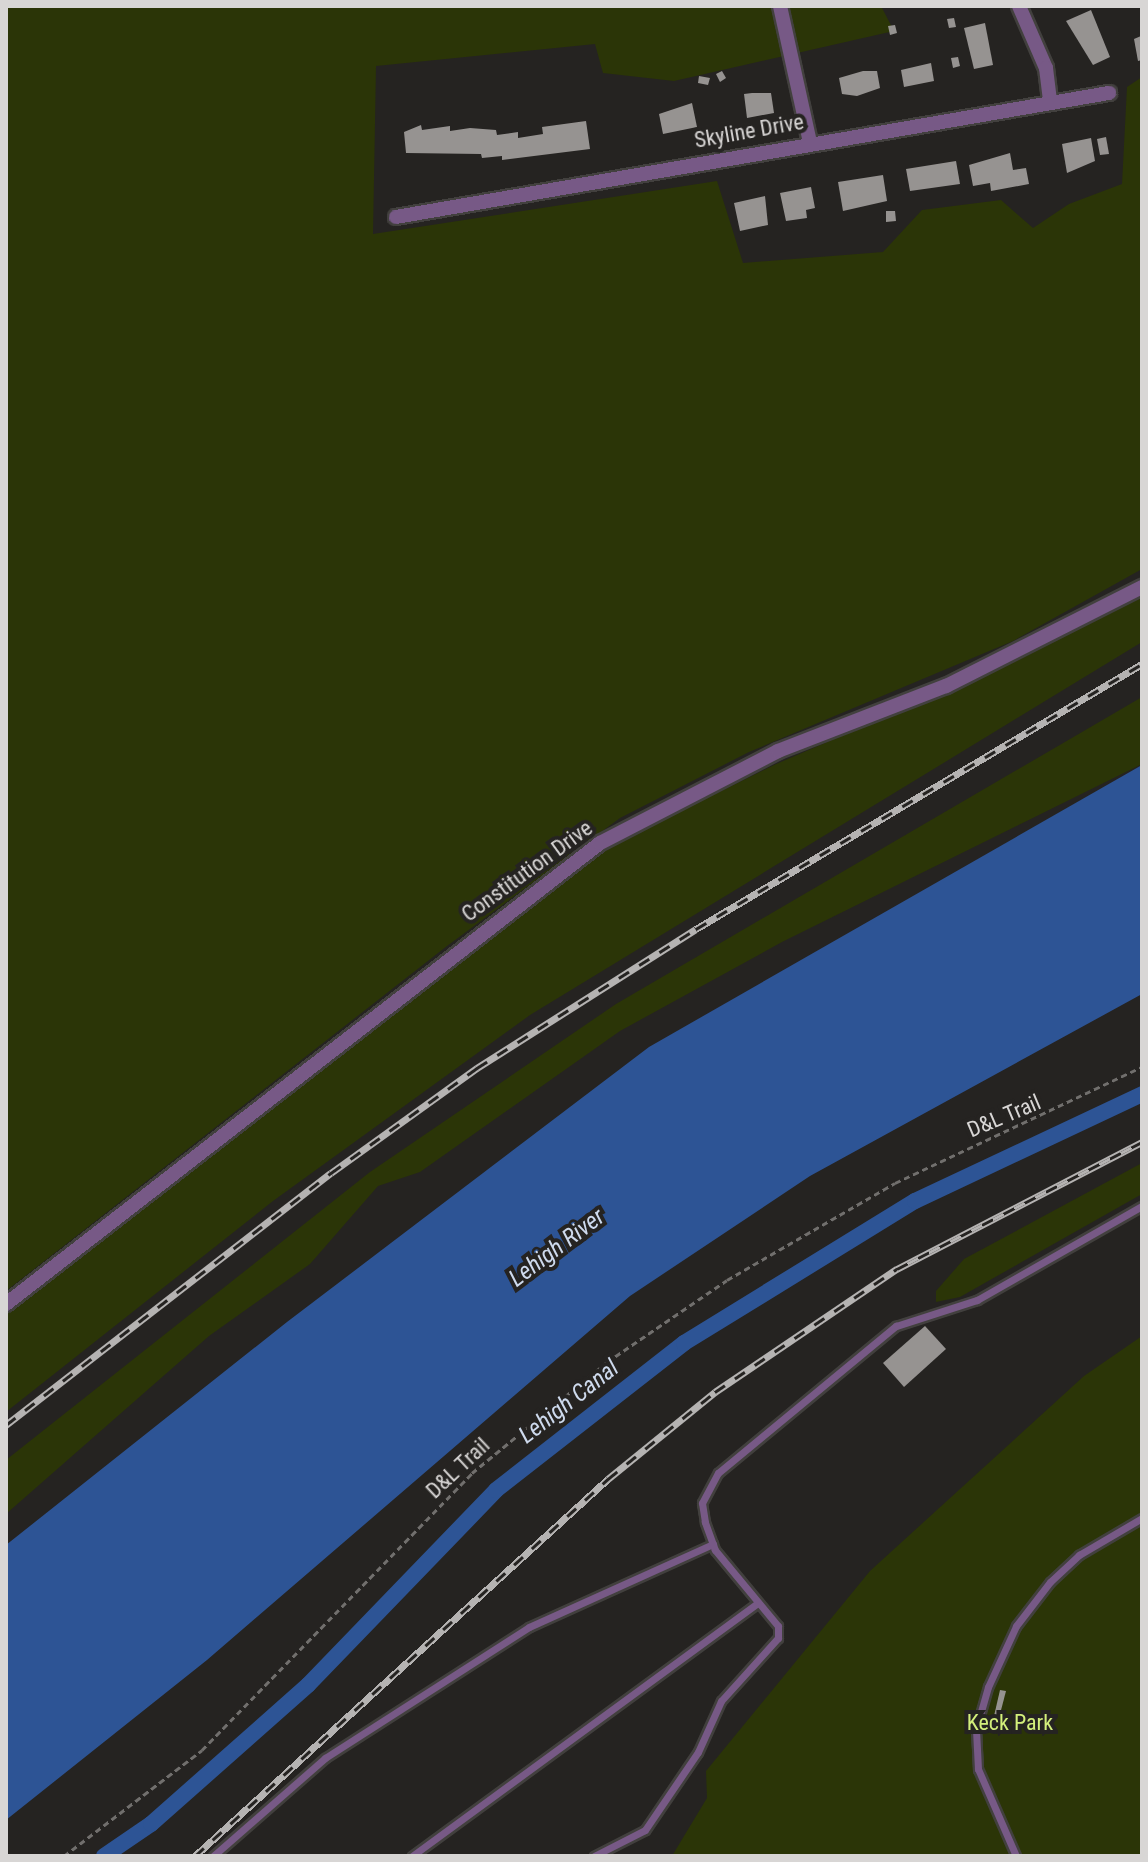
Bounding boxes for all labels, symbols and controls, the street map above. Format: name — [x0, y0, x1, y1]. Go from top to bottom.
street label: Skyline Drive — [692, 108, 806, 154]
street label: Constitution Drive — [456, 815, 598, 927]
street label: D&L Trail — [963, 1089, 1045, 1143]
water label: Lehigh River — [504, 1203, 610, 1293]
water label: Lehigh Canal — [513, 1354, 625, 1450]
street label: D&L Trail — [421, 1432, 495, 1504]
park label: Keck Park — [967, 1710, 1053, 1736]

